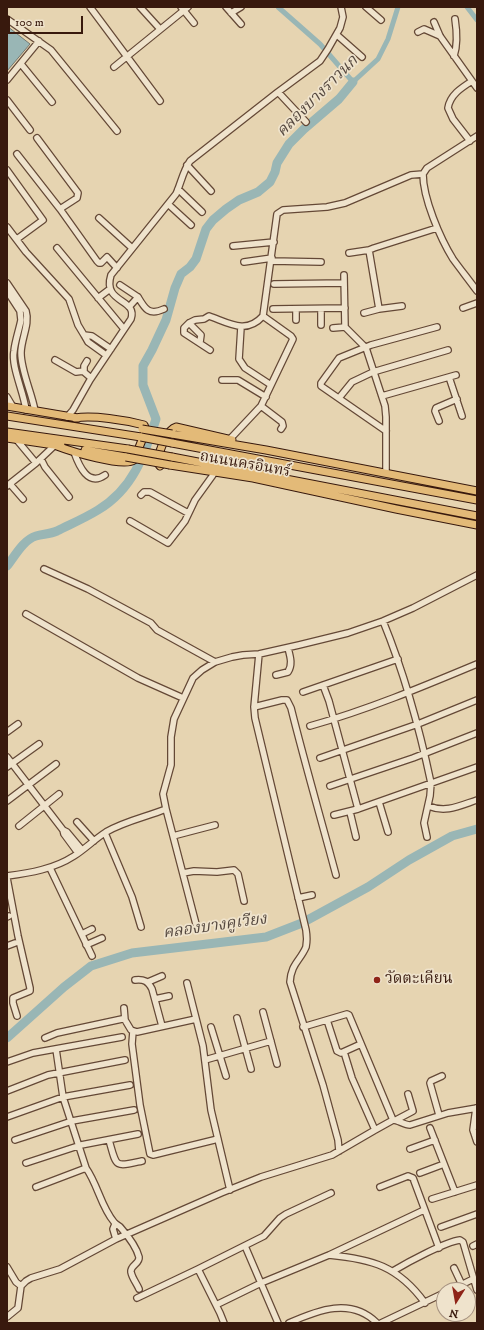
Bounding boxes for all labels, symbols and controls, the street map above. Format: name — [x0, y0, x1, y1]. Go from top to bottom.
scale bar — [10, 8, 85, 34]
text: 100 m — [15, 15, 44, 30]
water label: คลองบางราวนก — [273, 52, 363, 142]
street label: ถนนนครอินทร์ — [198, 448, 292, 482]
water label: คลองบางคูเวียง — [162, 910, 268, 944]
place label: วัดตะเคียน — [385, 971, 453, 989]
marker: วัดตะเคียน — [372, 975, 382, 985]
north arrow — [436, 1282, 476, 1322]
text: N — [448, 1305, 460, 1321]

